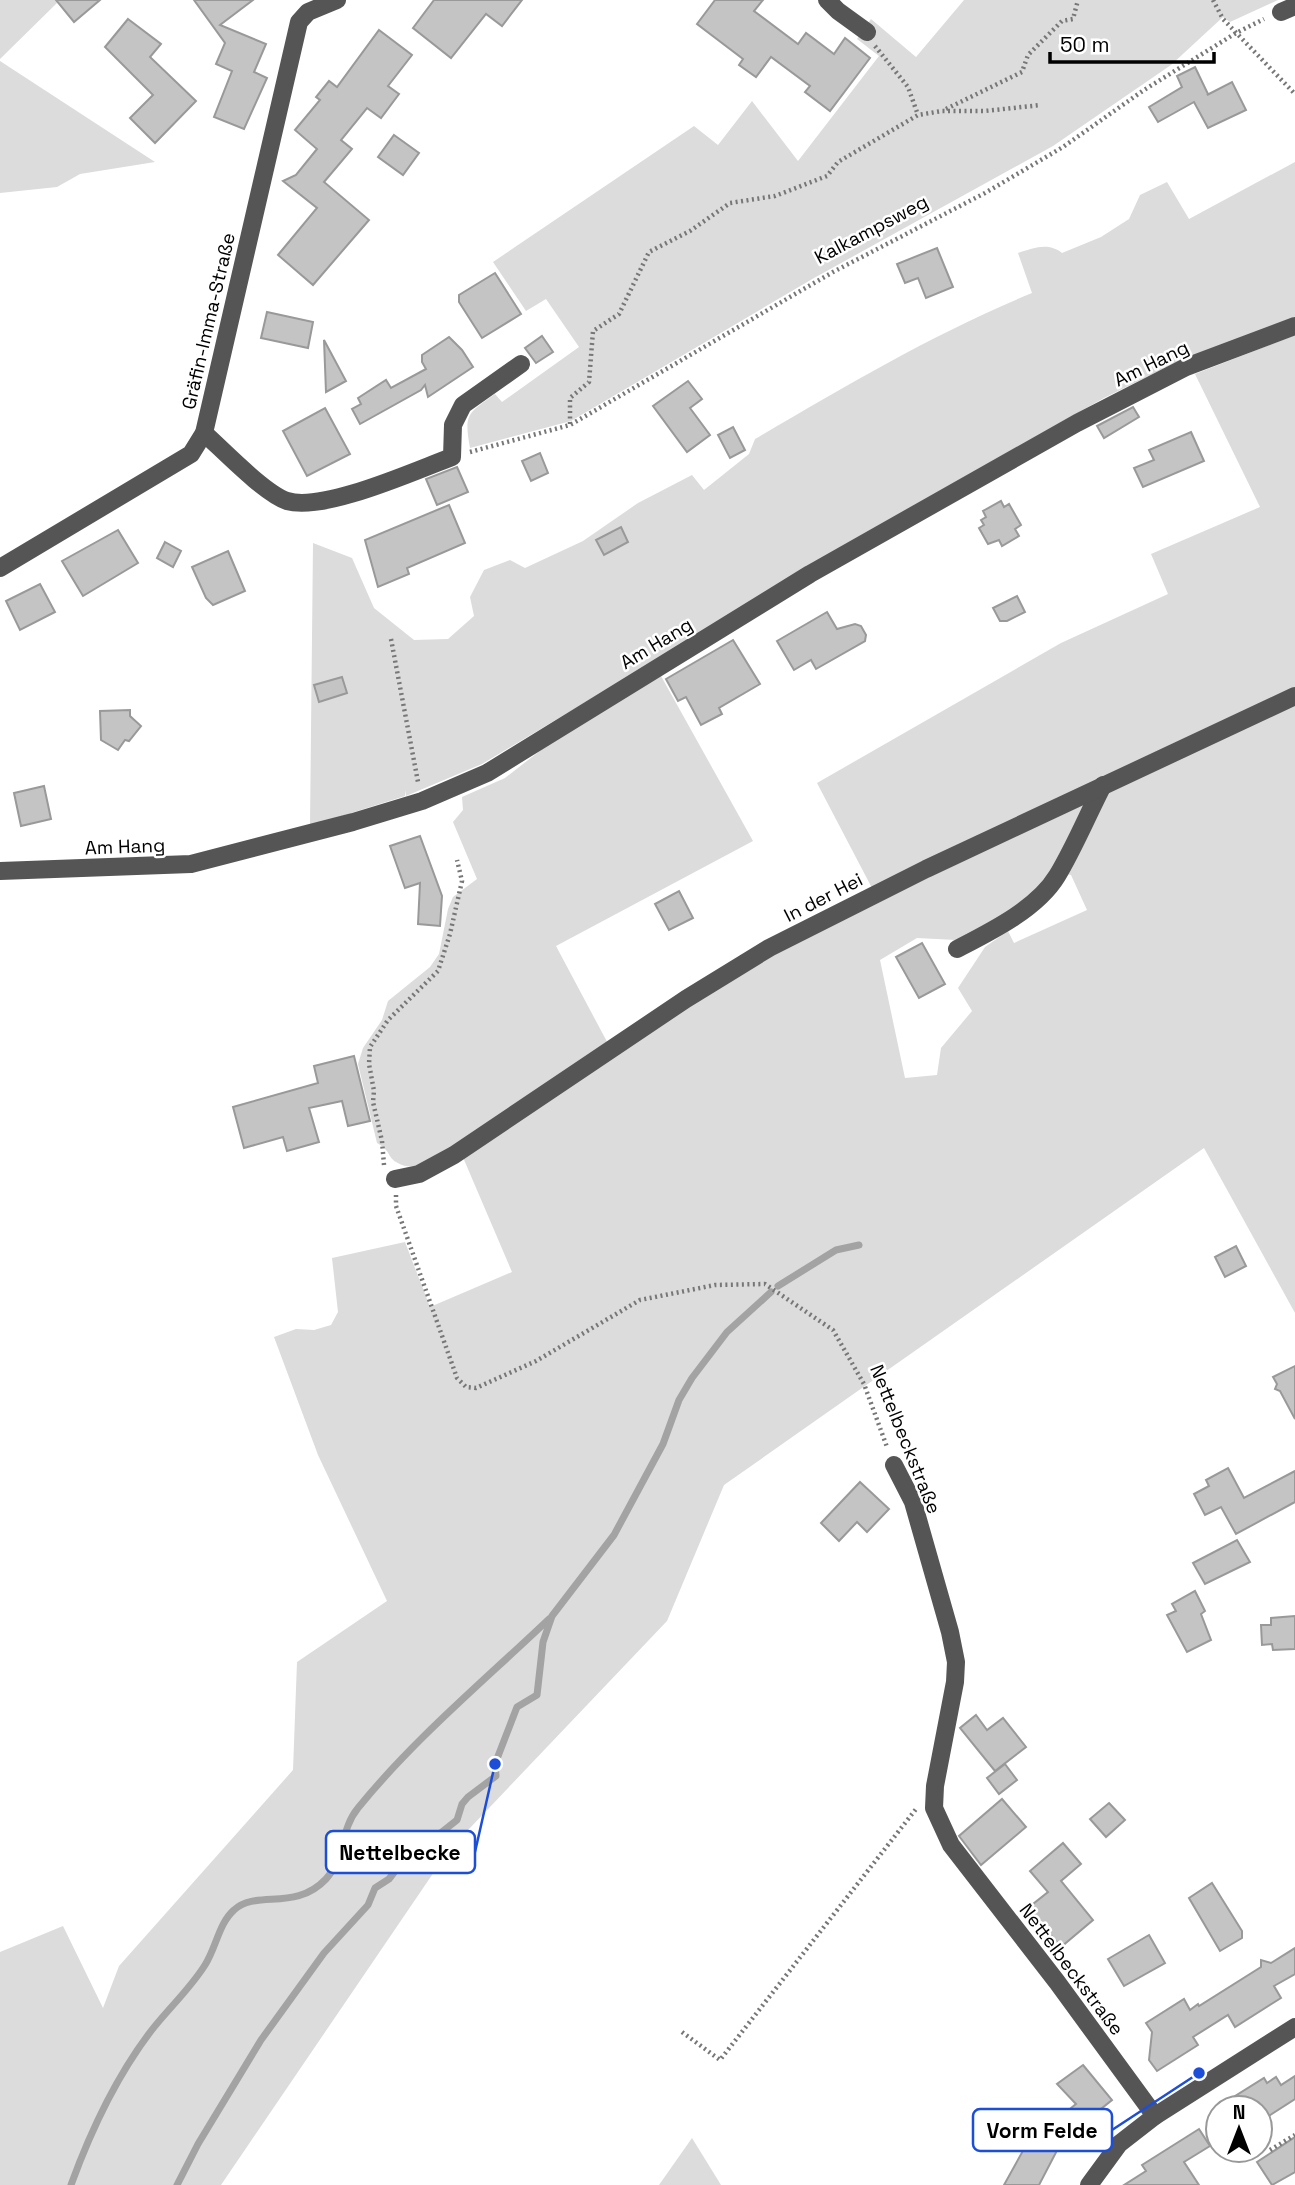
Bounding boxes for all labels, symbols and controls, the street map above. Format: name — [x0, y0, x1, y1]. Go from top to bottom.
scale bar — [1050, 21, 1214, 65]
text: 50 m — [1060, 31, 1110, 58]
street label: Kalkampsweg — [810, 189, 932, 270]
street label: Gräfin-Imma-Straße — [176, 230, 241, 412]
street label: Am Hang — [1110, 335, 1193, 392]
street label: Am Hang — [615, 612, 697, 675]
street label: Am Hang — [84, 833, 166, 860]
street label: In der Hei — [780, 867, 867, 928]
street label: Nettelbeckstraße — [864, 1361, 947, 1518]
callout: Nettelbecke — [326, 1831, 475, 1873]
text: Nettelbecke — [339, 1839, 461, 1866]
street label: Nettelbeckstraße — [1014, 1898, 1129, 2040]
north arrow — [1204, 2094, 1274, 2164]
text: N — [1233, 2100, 1245, 2125]
callout: Vorm Felde — [973, 2109, 1112, 2151]
text: Vorm Felde — [986, 2117, 1098, 2144]

